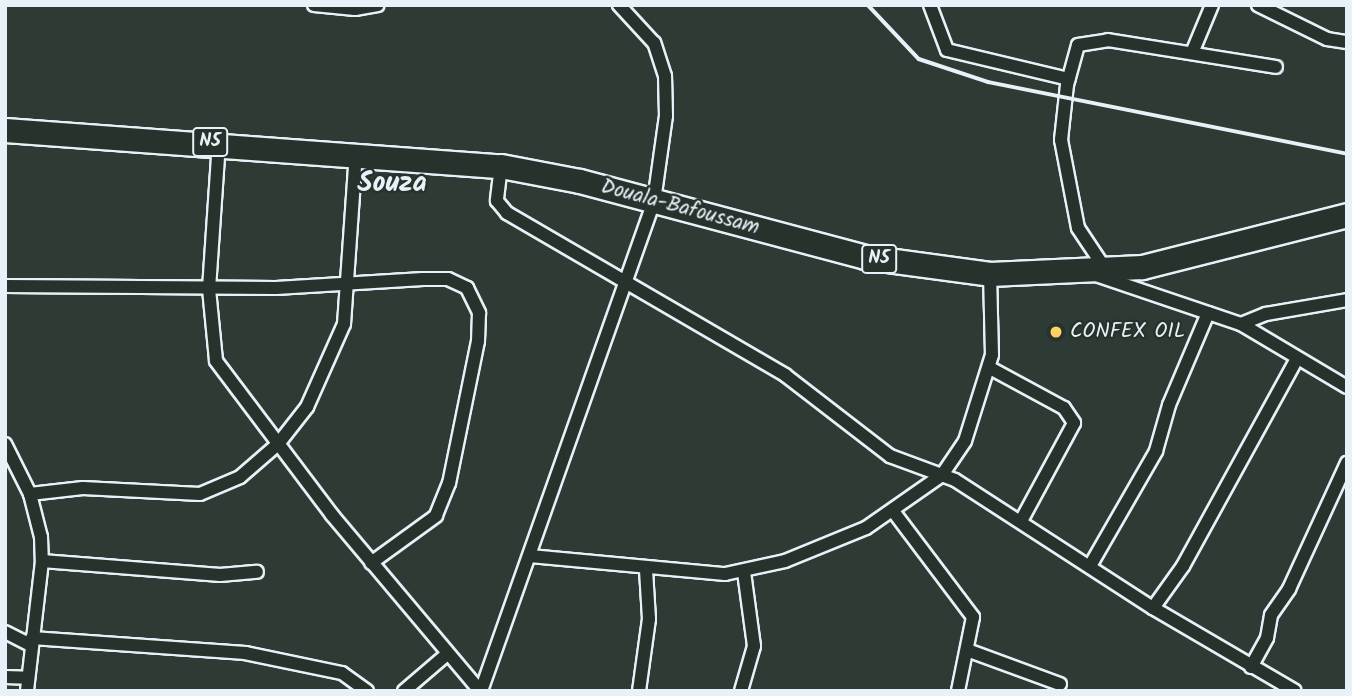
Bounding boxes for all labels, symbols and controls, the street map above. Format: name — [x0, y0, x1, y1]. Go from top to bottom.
road number: N5 — [191, 126, 229, 158]
district label: Souza — [357, 167, 427, 201]
street label: Douala-Bafoussam — [598, 175, 762, 241]
road number: N5 — [860, 244, 898, 274]
place label: CONFEX OIL — [1070, 319, 1185, 345]
marker: CONFEX OIL — [1048, 324, 1064, 340]

